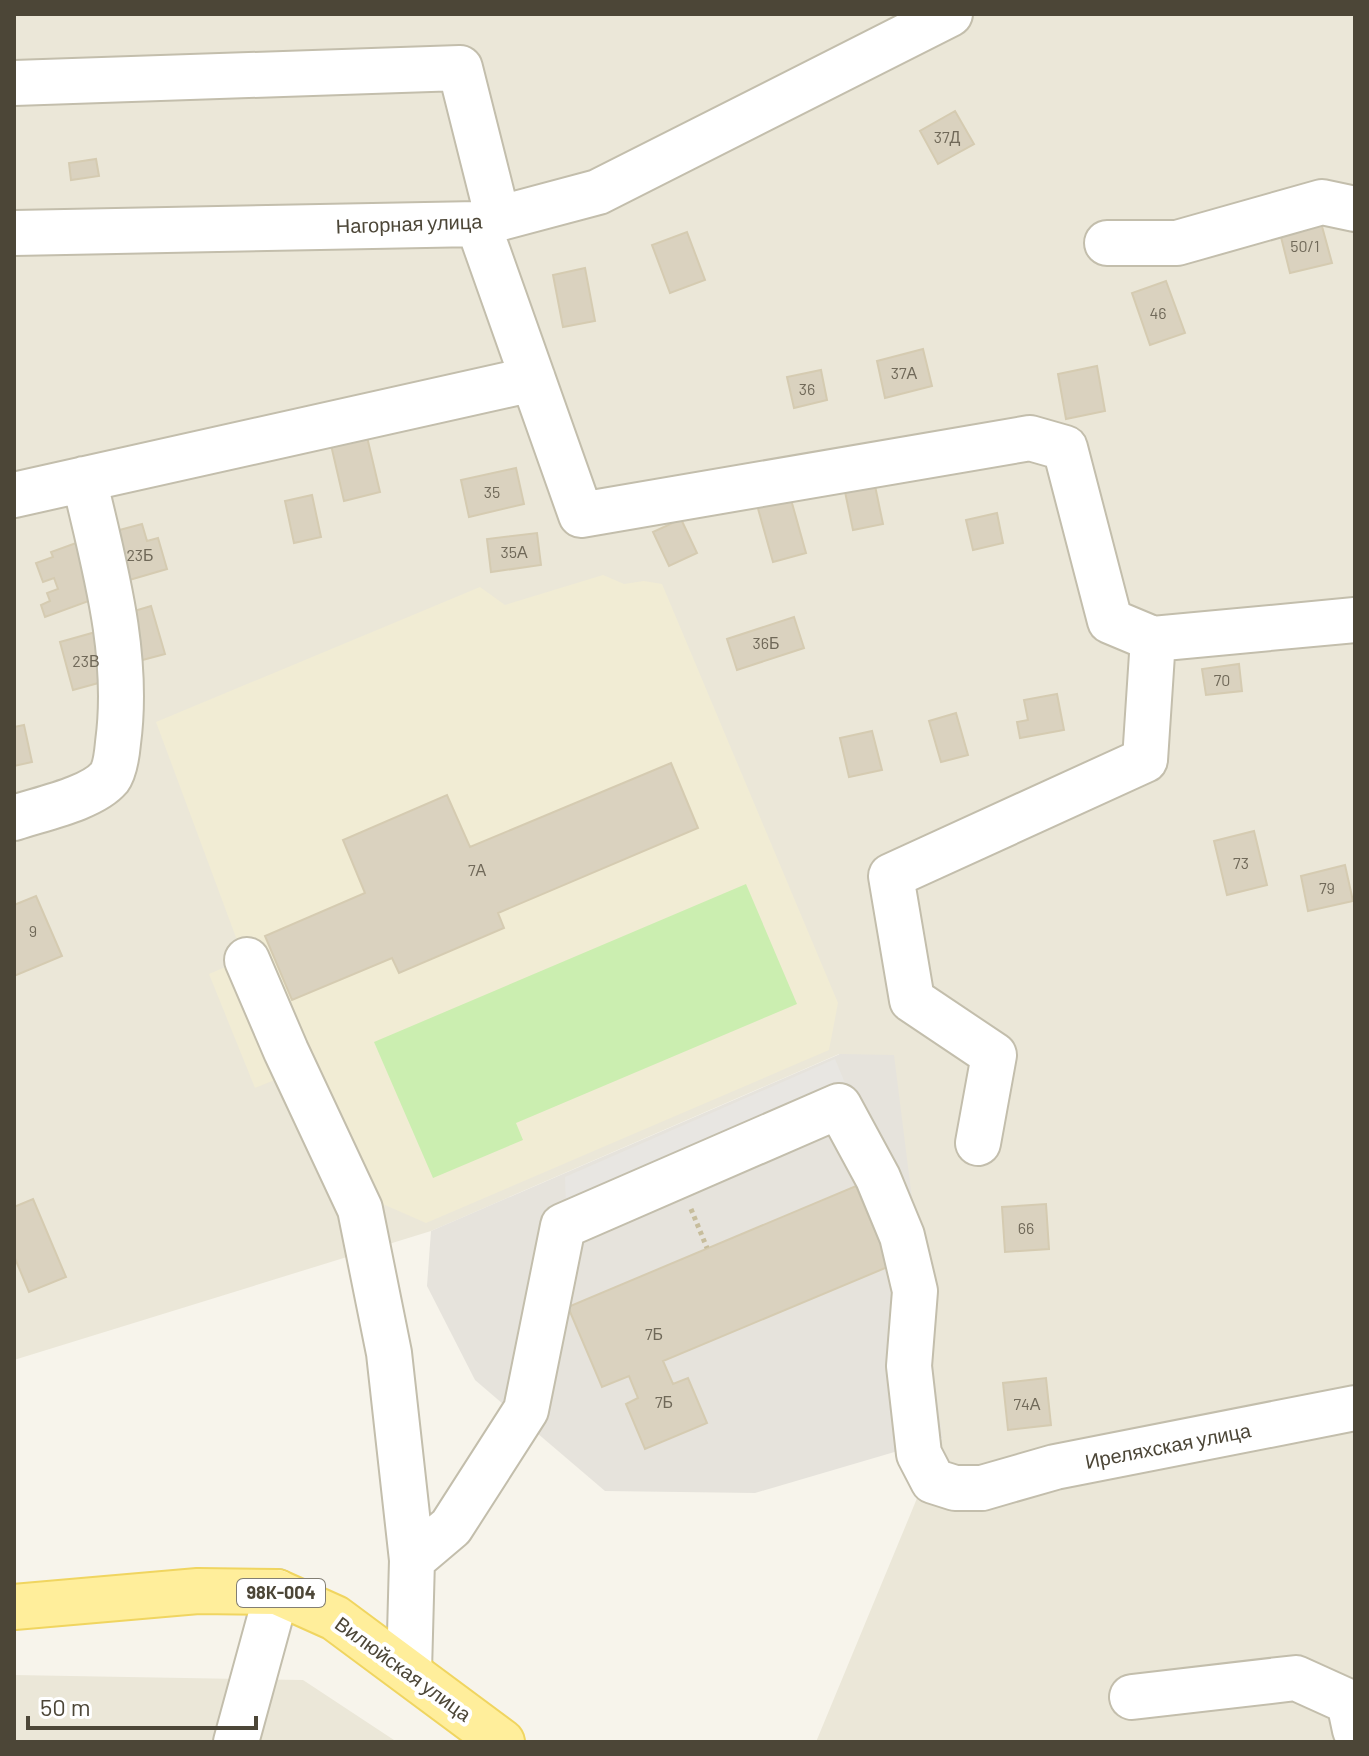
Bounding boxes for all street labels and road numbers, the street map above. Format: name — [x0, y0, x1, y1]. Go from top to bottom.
street label: Нагорная улица — [335, 208, 484, 238]
street label: Иреляхская улица — [1083, 1417, 1254, 1473]
road number: 98К-004 — [237, 1579, 325, 1607]
street label: Вилюйская улица — [331, 1611, 477, 1726]

